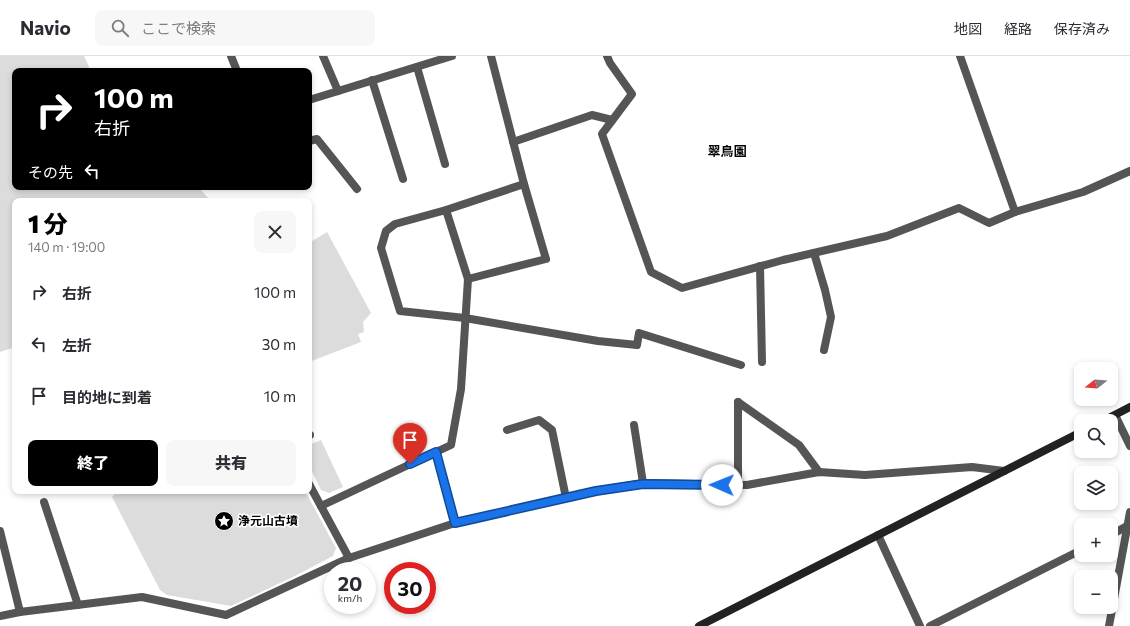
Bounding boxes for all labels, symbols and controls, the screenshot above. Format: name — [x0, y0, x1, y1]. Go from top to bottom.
search box — [95, 10, 375, 46]
text: Navio — [20, 16, 71, 39]
icon: search — [109, 17, 131, 39]
text: ここで検索 — [141, 19, 216, 37]
text: 地図 — [954, 20, 982, 37]
text: 経路 — [1004, 20, 1032, 37]
text: 保存済み — [1054, 20, 1110, 37]
text: 100 m — [94, 80, 174, 114]
icon: right — [28, 84, 80, 136]
text: 右折 — [94, 117, 130, 139]
district label: 翠鳥園 — [707, 143, 747, 159]
icon: left — [81, 160, 103, 182]
text: その先 — [28, 163, 73, 181]
text: 1 分 — [28, 209, 68, 238]
button: close — [254, 211, 296, 253]
text: 140 m · 19:00 — [28, 239, 105, 255]
icon: right — [28, 281, 50, 303]
text: 100 m — [254, 283, 296, 301]
text: 右折 — [62, 284, 92, 302]
icon: left — [28, 333, 50, 355]
text: 30 m — [262, 335, 296, 353]
text: 左折 — [62, 336, 92, 354]
north arrow — [1074, 362, 1118, 406]
map controls — [1074, 362, 1118, 614]
icon: arrive — [28, 385, 50, 407]
text: 10 m — [264, 387, 296, 405]
text: 目的地に到着 — [62, 388, 152, 406]
button: search — [1074, 414, 1118, 458]
pin — [393, 423, 427, 464]
icon: arrive — [399, 429, 421, 451]
button: 終了 — [28, 440, 158, 486]
button: 共有 — [166, 440, 296, 486]
position arrow — [701, 464, 743, 506]
button: layers — [1074, 466, 1118, 510]
place icon: 浄元山古墳 — [213, 510, 235, 532]
place label: 浄元山古墳 — [238, 513, 298, 527]
button: + — [1074, 518, 1118, 562]
speed limit sign: 30 — [384, 562, 436, 614]
button: − — [1074, 570, 1118, 614]
text: 20 — [338, 571, 362, 595]
text: km/h — [338, 592, 362, 604]

